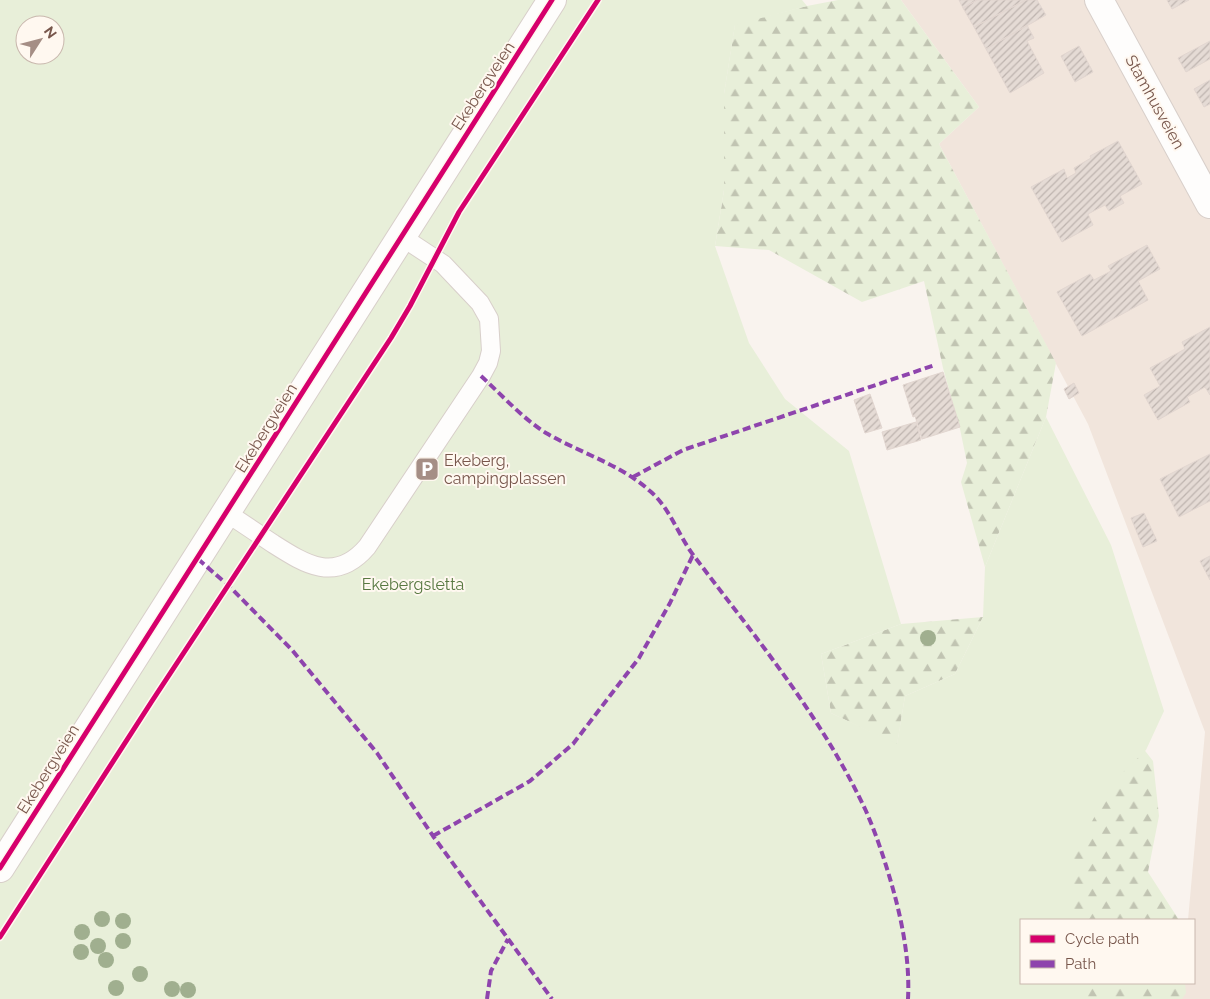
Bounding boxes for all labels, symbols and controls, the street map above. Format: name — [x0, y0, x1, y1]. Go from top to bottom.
north arrow — [15, 15, 65, 65]
text: N — [41, 23, 60, 41]
street label: Ekebergveien — [447, 38, 519, 134]
street label: Stamhusveien — [1121, 52, 1189, 152]
street label: Ekebergveien — [231, 380, 301, 476]
place label: Ekeberg, campingplassen — [444, 451, 566, 488]
parking icon: Ekeberg, campingplassen — [414, 456, 440, 482]
park label: Ekebergsletta — [362, 575, 464, 594]
street label: Ekebergveien — [13, 721, 83, 817]
legend — [1020, 919, 1195, 984]
text: Cycle path — [1065, 930, 1139, 948]
text: Path — [1065, 955, 1096, 973]

